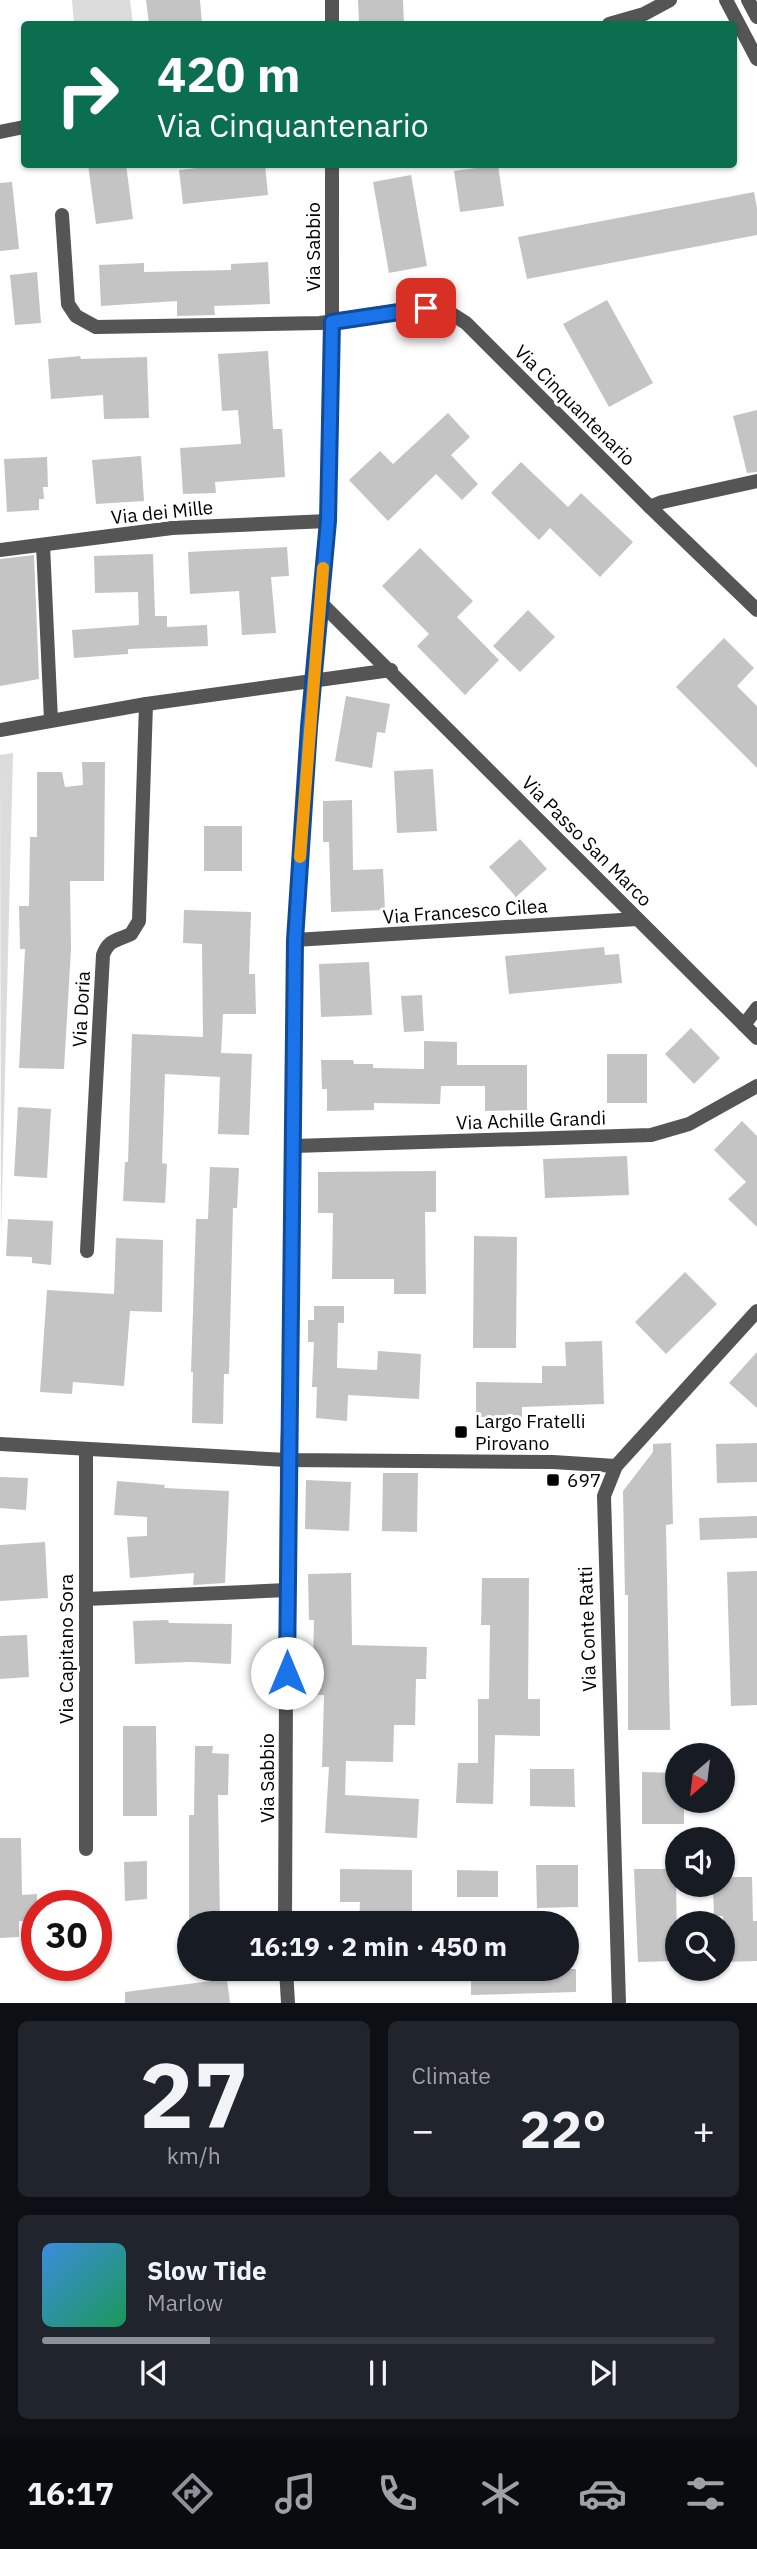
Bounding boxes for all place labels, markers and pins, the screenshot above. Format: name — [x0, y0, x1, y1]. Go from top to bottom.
pin — [396, 278, 456, 338]
place label: Largo Fratelli Pirovano — [475, 1409, 586, 1455]
marker: Largo Fratelli Pirovano — [453, 1424, 469, 1440]
place label: 697 — [567, 1468, 601, 1492]
marker: 697 — [545, 1472, 561, 1488]

